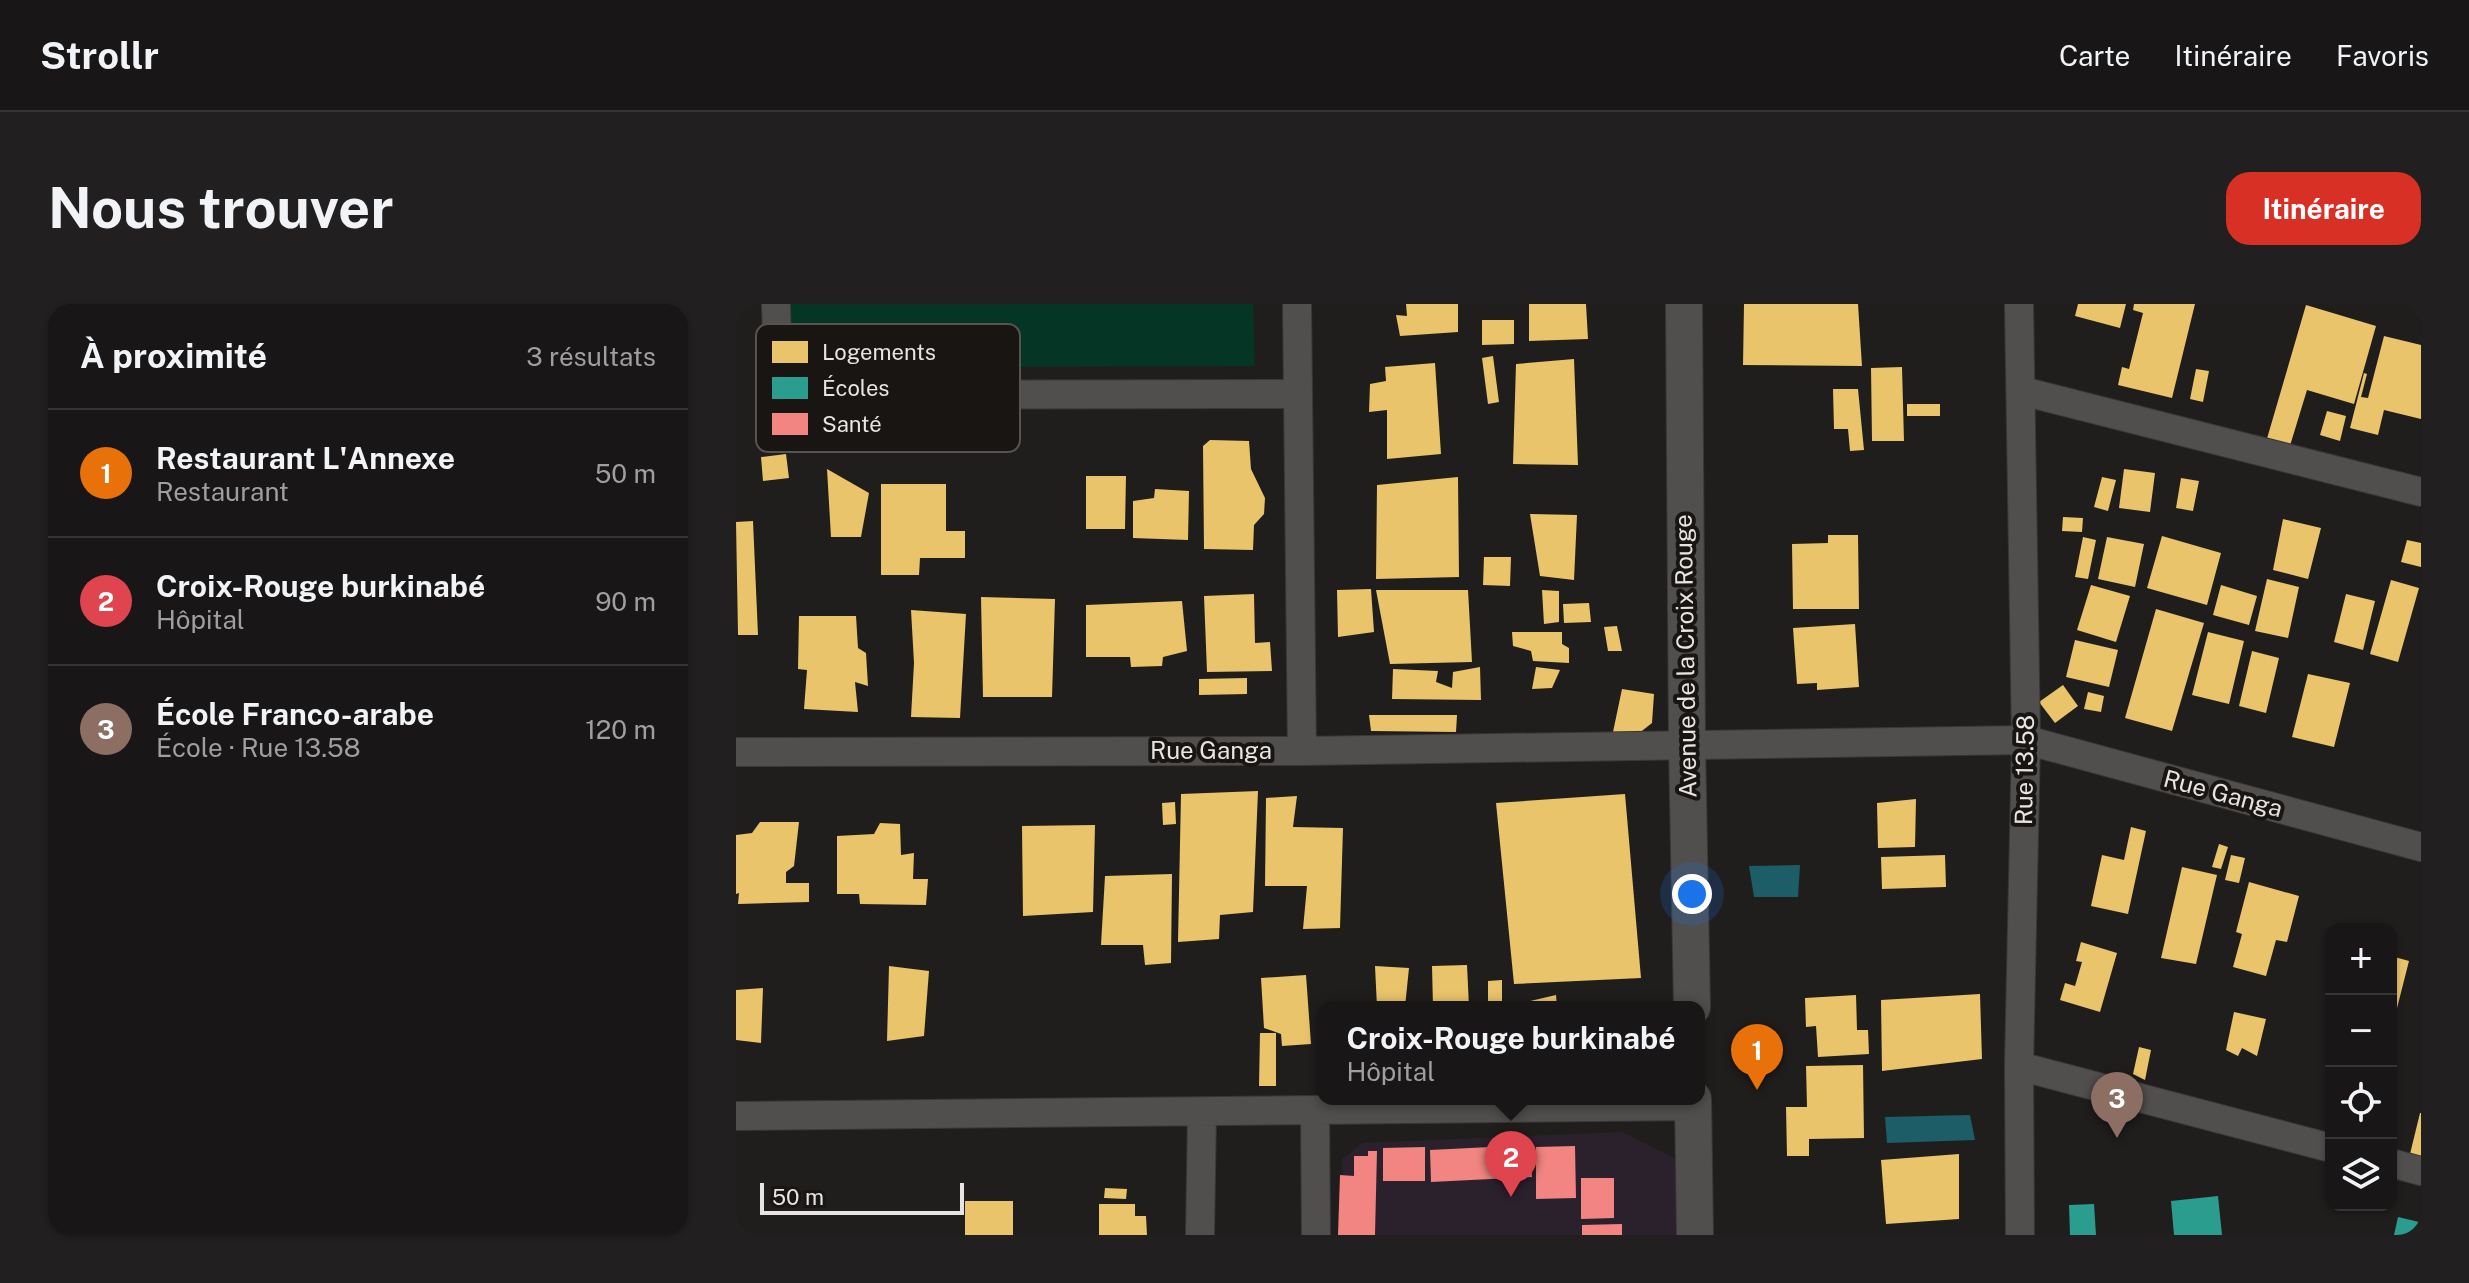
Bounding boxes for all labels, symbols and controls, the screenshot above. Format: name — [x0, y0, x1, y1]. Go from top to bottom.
text: Strollr — [40, 33, 159, 78]
text: Carte — [2059, 39, 2130, 72]
text: Itinéraire — [2174, 39, 2292, 72]
text: Favoris — [2336, 39, 2429, 72]
button: Itinéraire — [2226, 172, 2421, 245]
text: Nous trouver — [48, 175, 393, 241]
legend — [756, 324, 1020, 452]
text: À proximité — [80, 336, 267, 376]
text: Logements — [822, 339, 936, 365]
text: 3 résultats — [526, 341, 656, 372]
text: Écoles — [822, 375, 889, 401]
text: Santé — [822, 411, 882, 437]
text: Restaurant L'Annexe — [156, 440, 455, 476]
text: 1 — [100, 458, 112, 489]
text: 50 m — [595, 458, 656, 489]
text: Restaurant — [156, 476, 289, 507]
street label: Avenue de la Croix Rouge — [1669, 514, 1701, 798]
text: Croix-Rouge burkinabé — [156, 568, 485, 604]
text: 2 — [98, 586, 114, 617]
text: 90 m — [595, 586, 656, 617]
text: Hôpital — [156, 604, 245, 635]
text: École Franco-arabe — [156, 696, 434, 732]
text: 3 — [97, 714, 115, 745]
text: 120 m — [585, 714, 656, 745]
street label: Rue 13.58 — [2009, 715, 2039, 825]
text: École · Rue 13.58 — [156, 732, 361, 763]
street label: Rue Ganga — [1150, 736, 1272, 764]
street label: Rue Ganga — [2161, 764, 2286, 822]
your location — [1672, 874, 1712, 914]
map controls — [2325, 923, 2397, 1211]
button: + — [2325, 923, 2397, 995]
button: − — [2325, 995, 2397, 1067]
popup — [1317, 1001, 1705, 1105]
text: Croix-Rouge burkinabé — [1346, 1020, 1676, 1056]
pin: 1 — [1731, 1024, 1783, 1090]
text: Hôpital — [1346, 1056, 1435, 1087]
button: locate — [2325, 1067, 2397, 1139]
pin: 3 — [2091, 1072, 2143, 1138]
pin: 2 — [1485, 1131, 1537, 1197]
button: layers — [2325, 1139, 2397, 1211]
scale bar — [760, 1179, 964, 1215]
text: 50 m — [772, 1184, 824, 1210]

